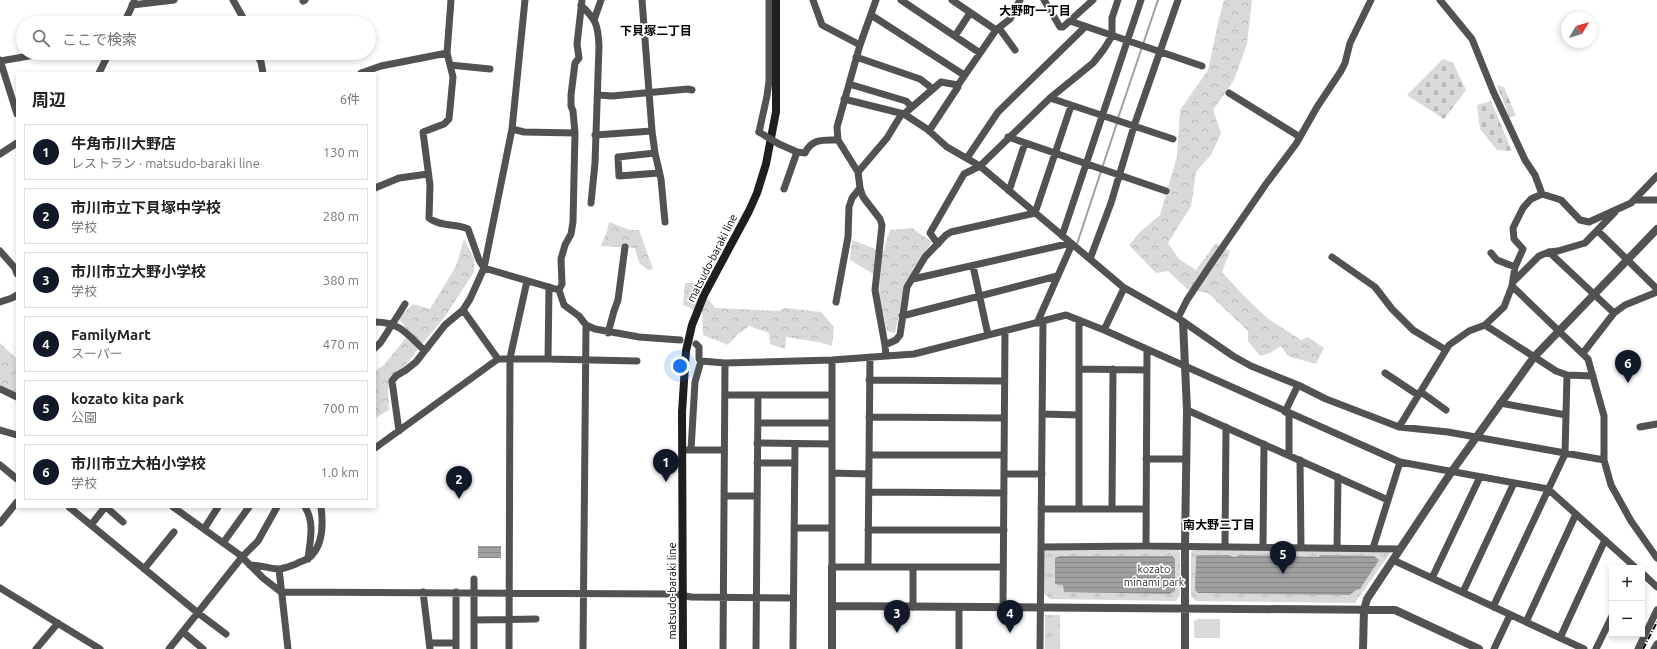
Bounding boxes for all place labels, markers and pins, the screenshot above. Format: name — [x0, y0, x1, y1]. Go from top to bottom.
pin: 6 — [1615, 350, 1641, 383]
pin: 1 — [653, 449, 679, 482]
pin: 2 — [446, 466, 472, 499]
pin: 5 — [1270, 541, 1296, 574]
pin: 3 — [884, 600, 910, 633]
pin: 4 — [997, 600, 1023, 633]

